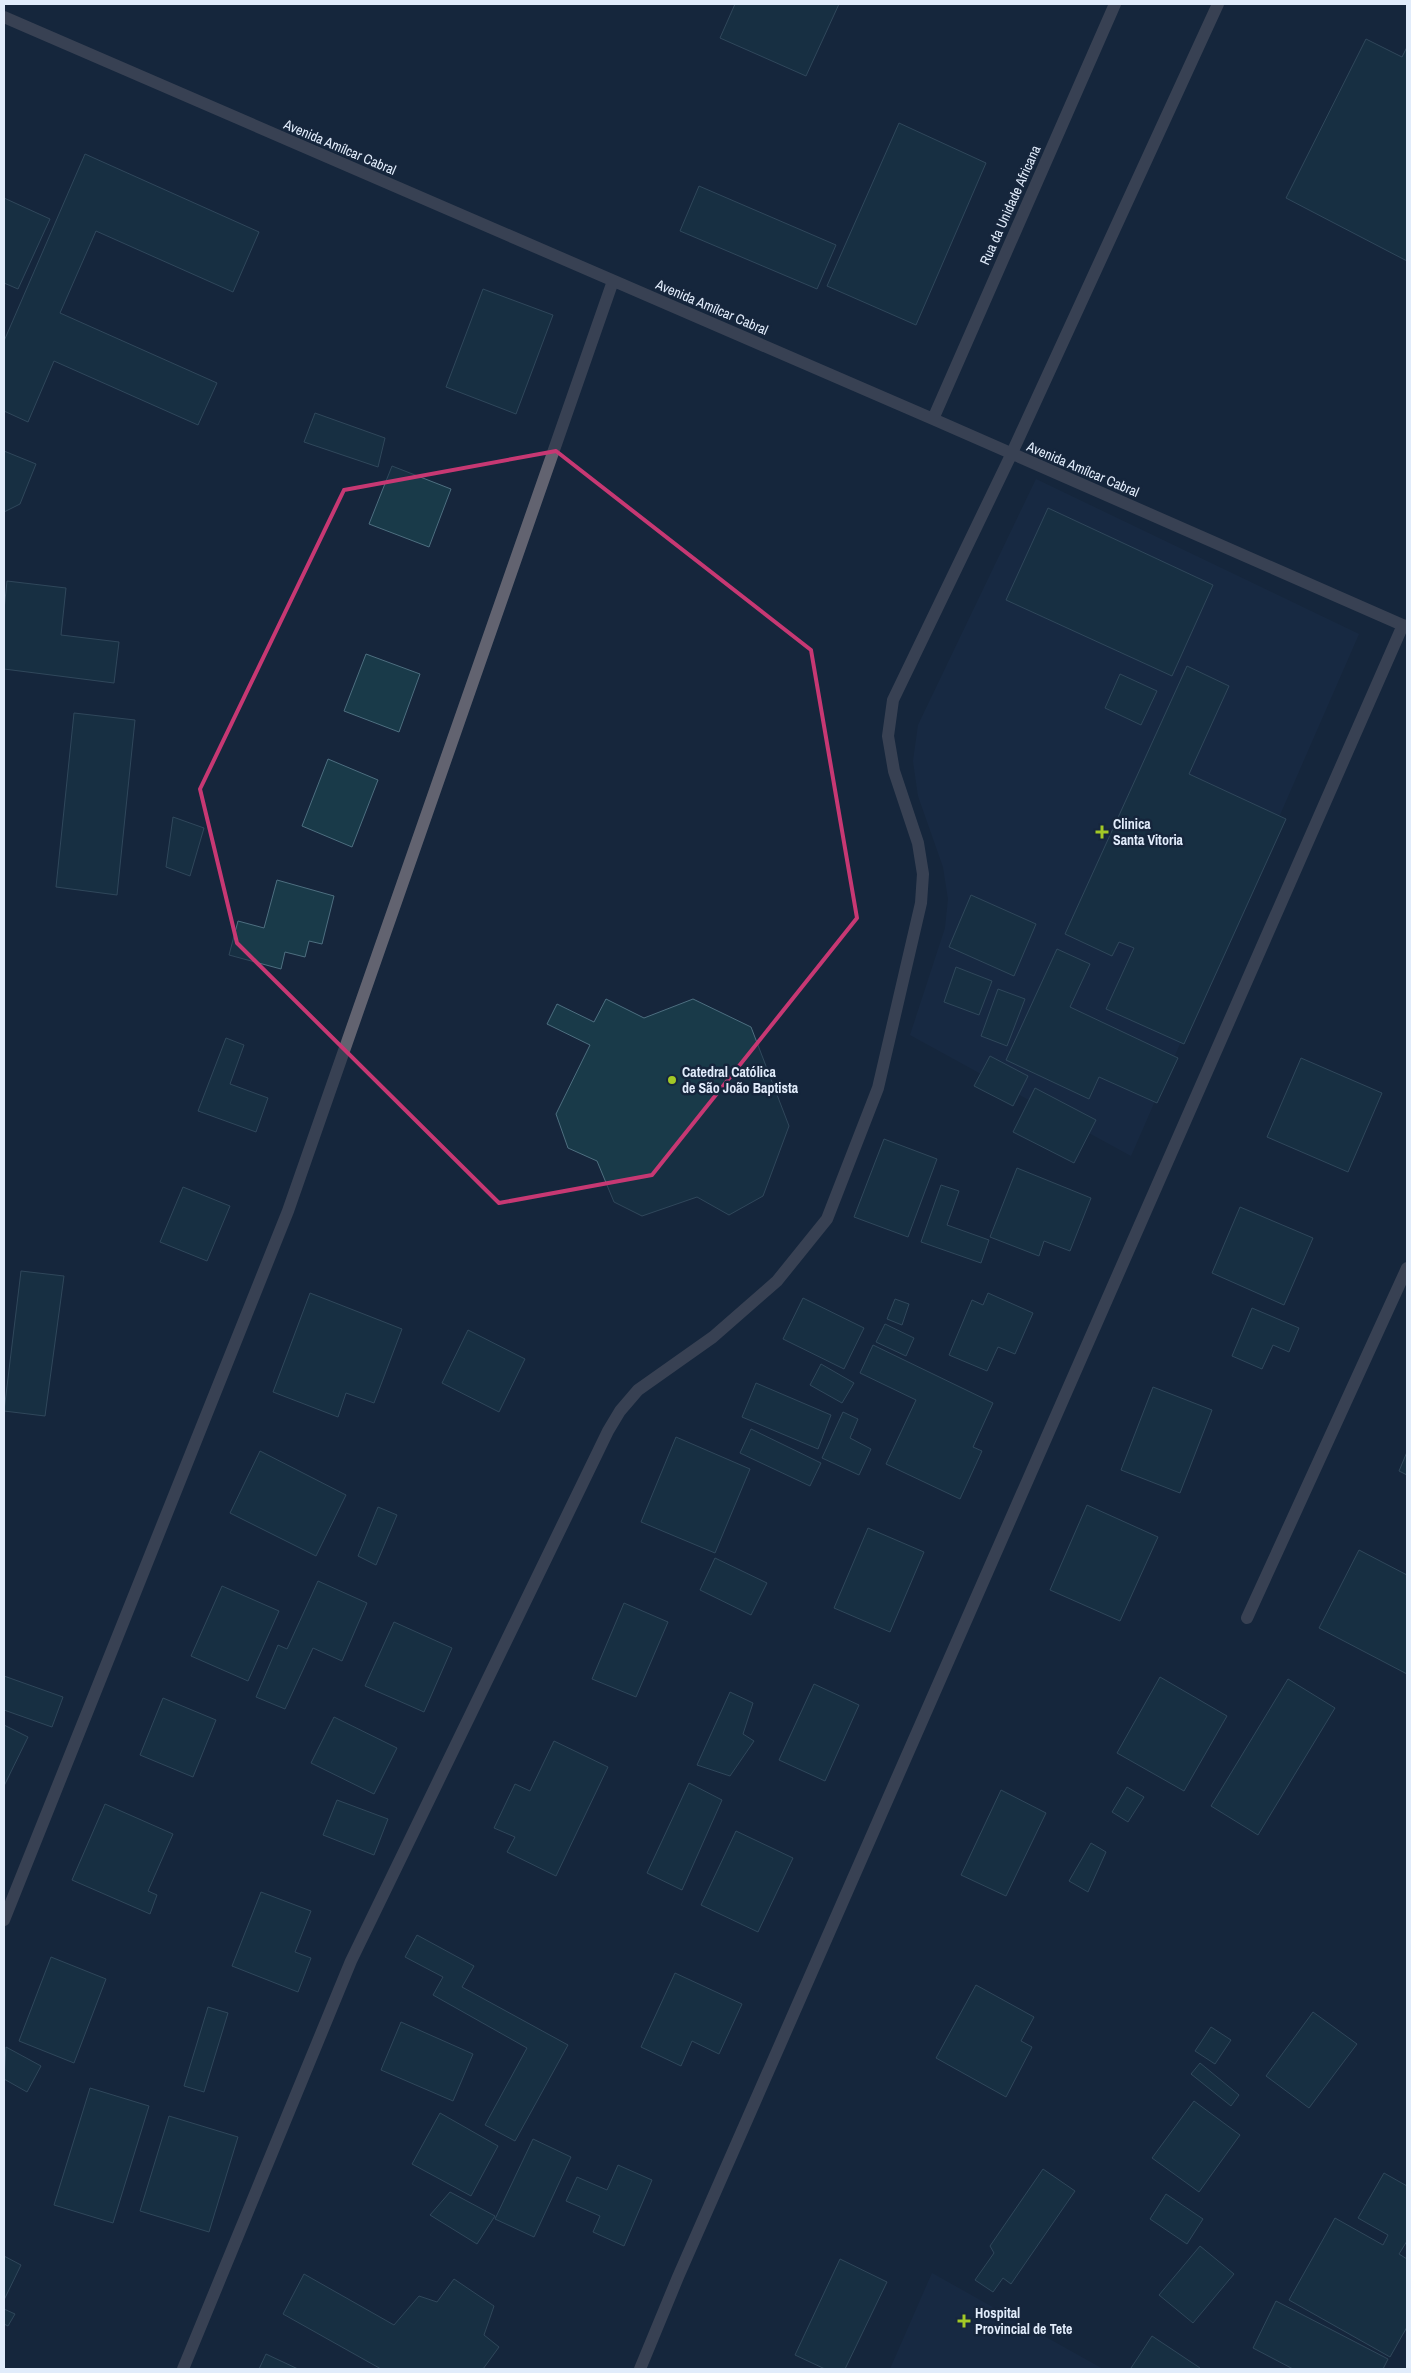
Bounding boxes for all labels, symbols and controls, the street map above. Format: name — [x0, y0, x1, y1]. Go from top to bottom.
street label: Avenida Amílcar Cabral — [280, 115, 399, 179]
street label: Rua da Unidade Africana — [976, 142, 1045, 268]
street label: Avenida Amílcar Cabral — [652, 275, 771, 339]
street label: Avenida Amílcar Cabral — [1023, 437, 1142, 501]
place label: Clinica Santa Vitoria — [1113, 815, 1184, 849]
marker: Clinica Santa Vitoria — [1095, 825, 1109, 839]
place label: Catedral Católica de São João Baptista — [682, 1063, 799, 1097]
marker: Catedral Católica de São João Baptista — [666, 1074, 678, 1086]
place label: Hospital Provincial de Tete — [975, 2304, 1072, 2338]
marker: Hospital Provincial de Tete — [957, 2314, 971, 2328]

